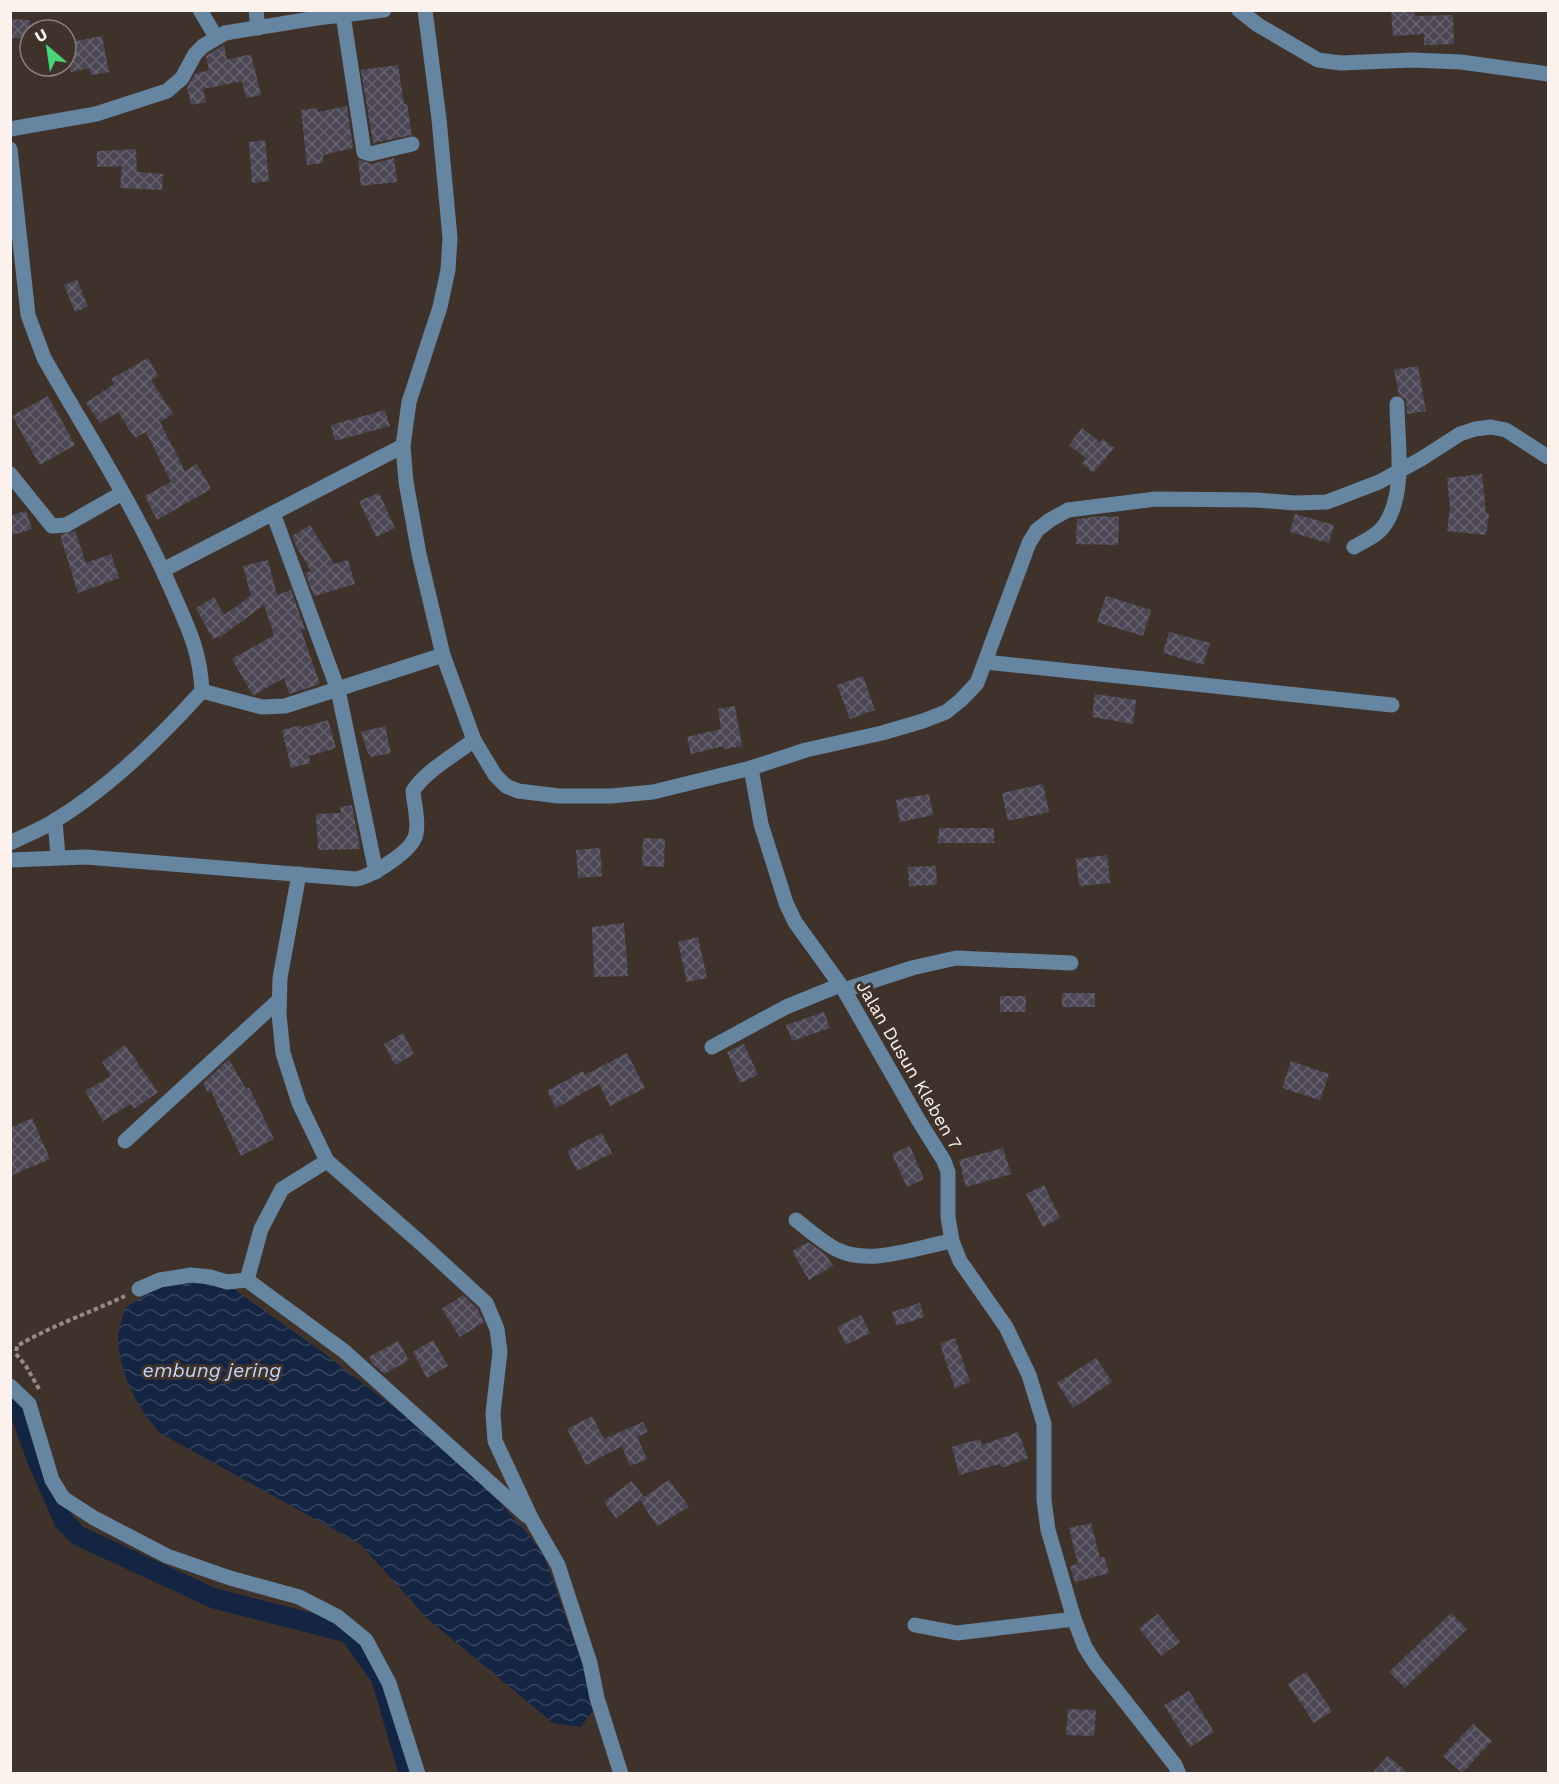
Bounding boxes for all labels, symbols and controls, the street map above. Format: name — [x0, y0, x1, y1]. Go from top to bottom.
north arrow — [18, 18, 78, 78]
text: U — [31, 24, 51, 46]
street label: Jalan Dusun Kleben 7 — [853, 977, 966, 1153]
water label: embung jering — [142, 1358, 282, 1382]

